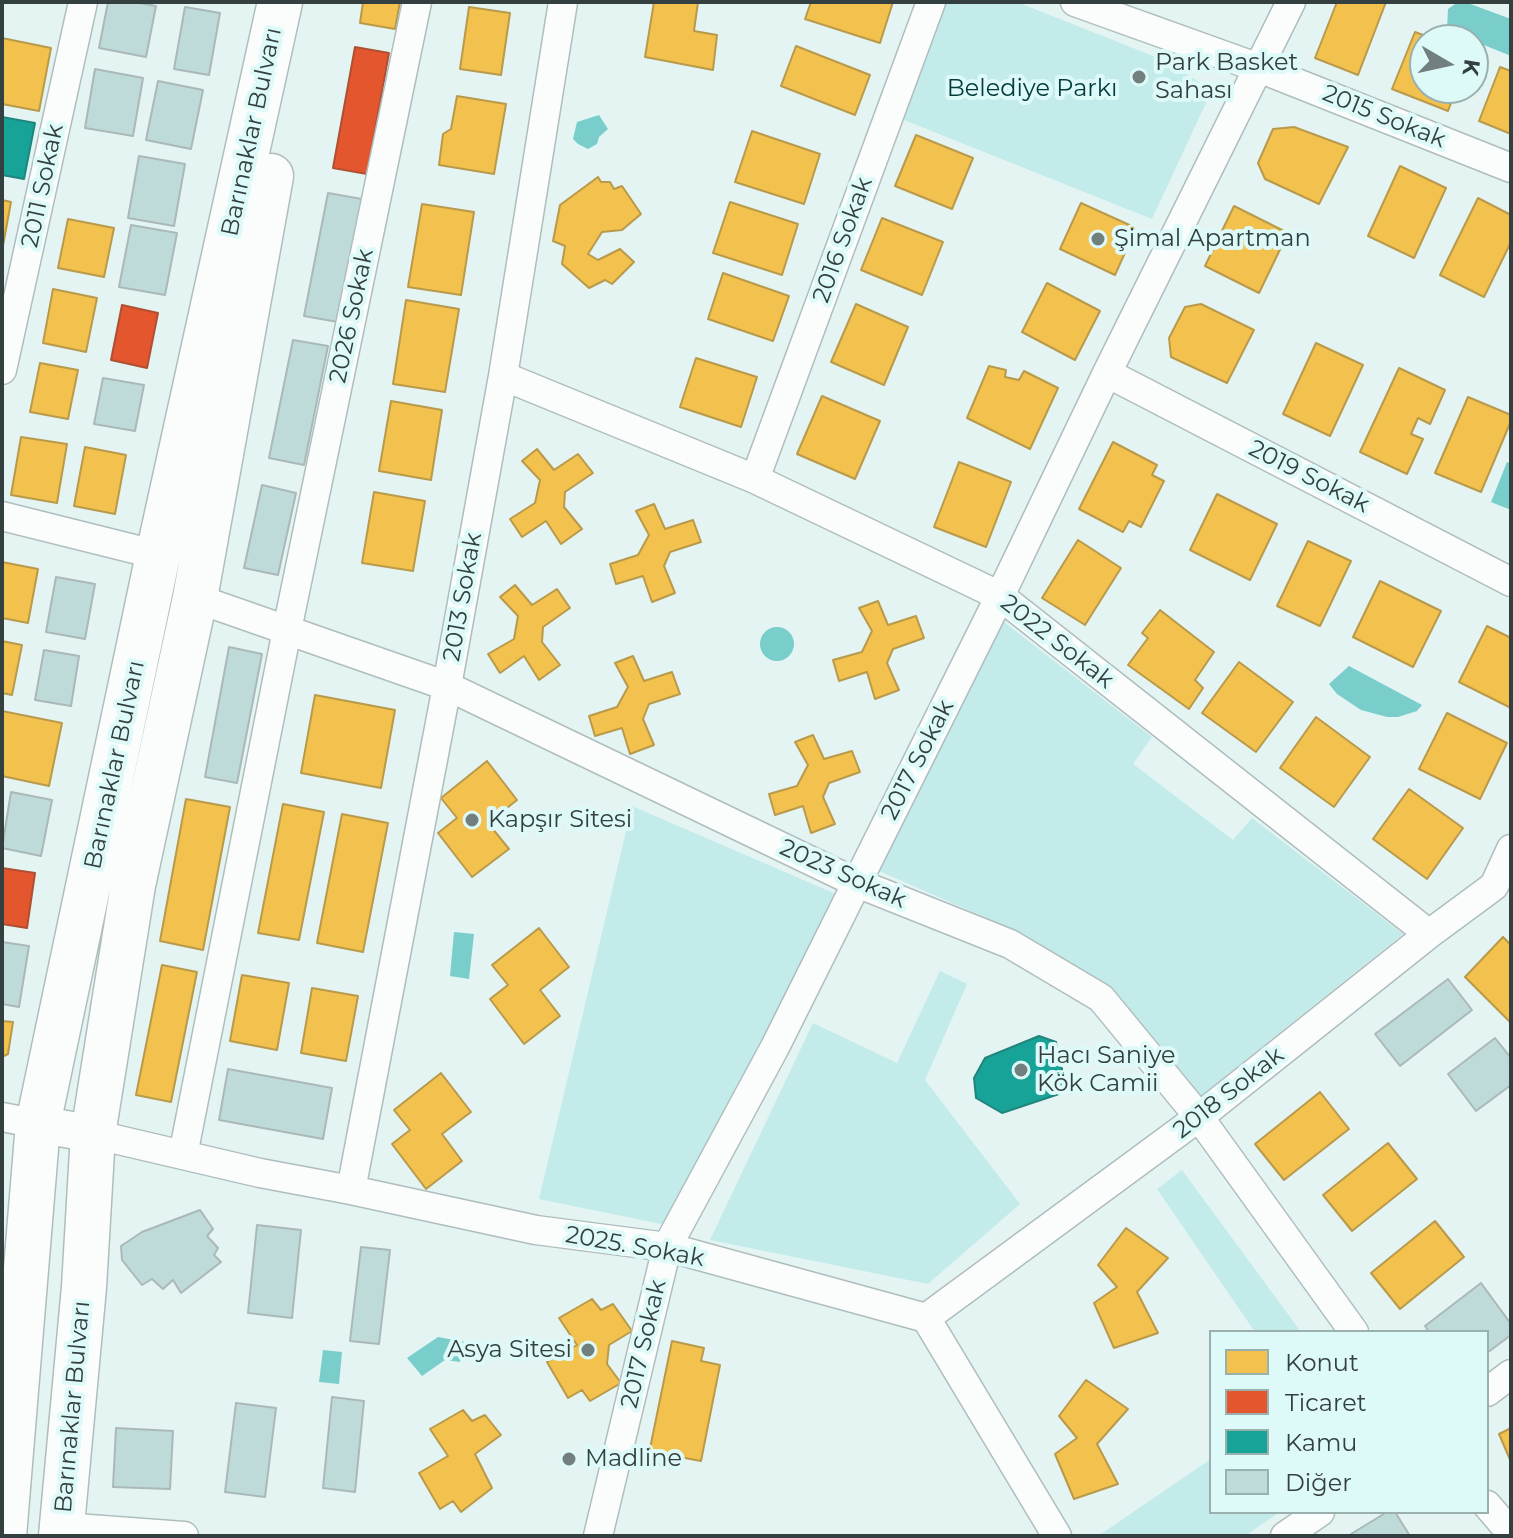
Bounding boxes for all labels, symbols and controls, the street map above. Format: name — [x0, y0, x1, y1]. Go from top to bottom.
north arrow — [1409, 24, 1489, 104]
street label: Barınaklar Bulvarı — [216, 25, 288, 239]
place label: Park Basket Sahası — [1155, 49, 1298, 105]
text: K — [1457, 57, 1486, 78]
marker: Park Basket Sahası — [1130, 68, 1148, 86]
park label: Belediye Parkı — [947, 75, 1117, 103]
street label: 2015 Sokak — [1318, 79, 1450, 155]
street label: 2011 Sokak — [16, 122, 70, 250]
street label: 2016 Sokak — [807, 173, 879, 307]
place label: Şimal Apartman — [1114, 225, 1311, 253]
marker: Şimal Apartman — [1089, 230, 1107, 248]
street label: 2026 Sokak — [324, 246, 380, 386]
street label: 2019 Sokak — [1244, 434, 1374, 520]
street label: 2013 Sokak — [437, 530, 489, 664]
street label: 2022 Sokak — [995, 589, 1119, 695]
street label: Barınaklar Bulvarı — [79, 658, 151, 872]
street label: 2017 Sokak — [875, 695, 961, 825]
place label: Kapşır Sitesi — [488, 806, 632, 834]
marker: Kapşır Sitesi — [463, 811, 481, 829]
street label: 2023 Sokak — [775, 833, 911, 915]
street label: 2018 Sokak — [1168, 1041, 1290, 1145]
place label: Hacı Saniye Kök Camii — [1037, 1042, 1176, 1098]
marker: Hacı Saniye Kök Camii — [1012, 1061, 1030, 1079]
street label: 2025. Sokak — [563, 1221, 707, 1273]
street label: 2017 Sokak — [615, 1277, 673, 1411]
street label: Barınaklar Bulvarı — [49, 1300, 97, 1514]
legend — [1209, 1330, 1489, 1514]
place label: Asya Sitesi — [447, 1336, 572, 1364]
marker: Asya Sitesi — [579, 1341, 597, 1359]
text: Konut — [1285, 1348, 1359, 1377]
text: Ticaret — [1285, 1388, 1366, 1417]
text: Kamu — [1285, 1428, 1357, 1457]
place label: Madline — [585, 1445, 682, 1473]
marker: Madline — [560, 1450, 578, 1468]
text: Diğer — [1285, 1468, 1352, 1497]

